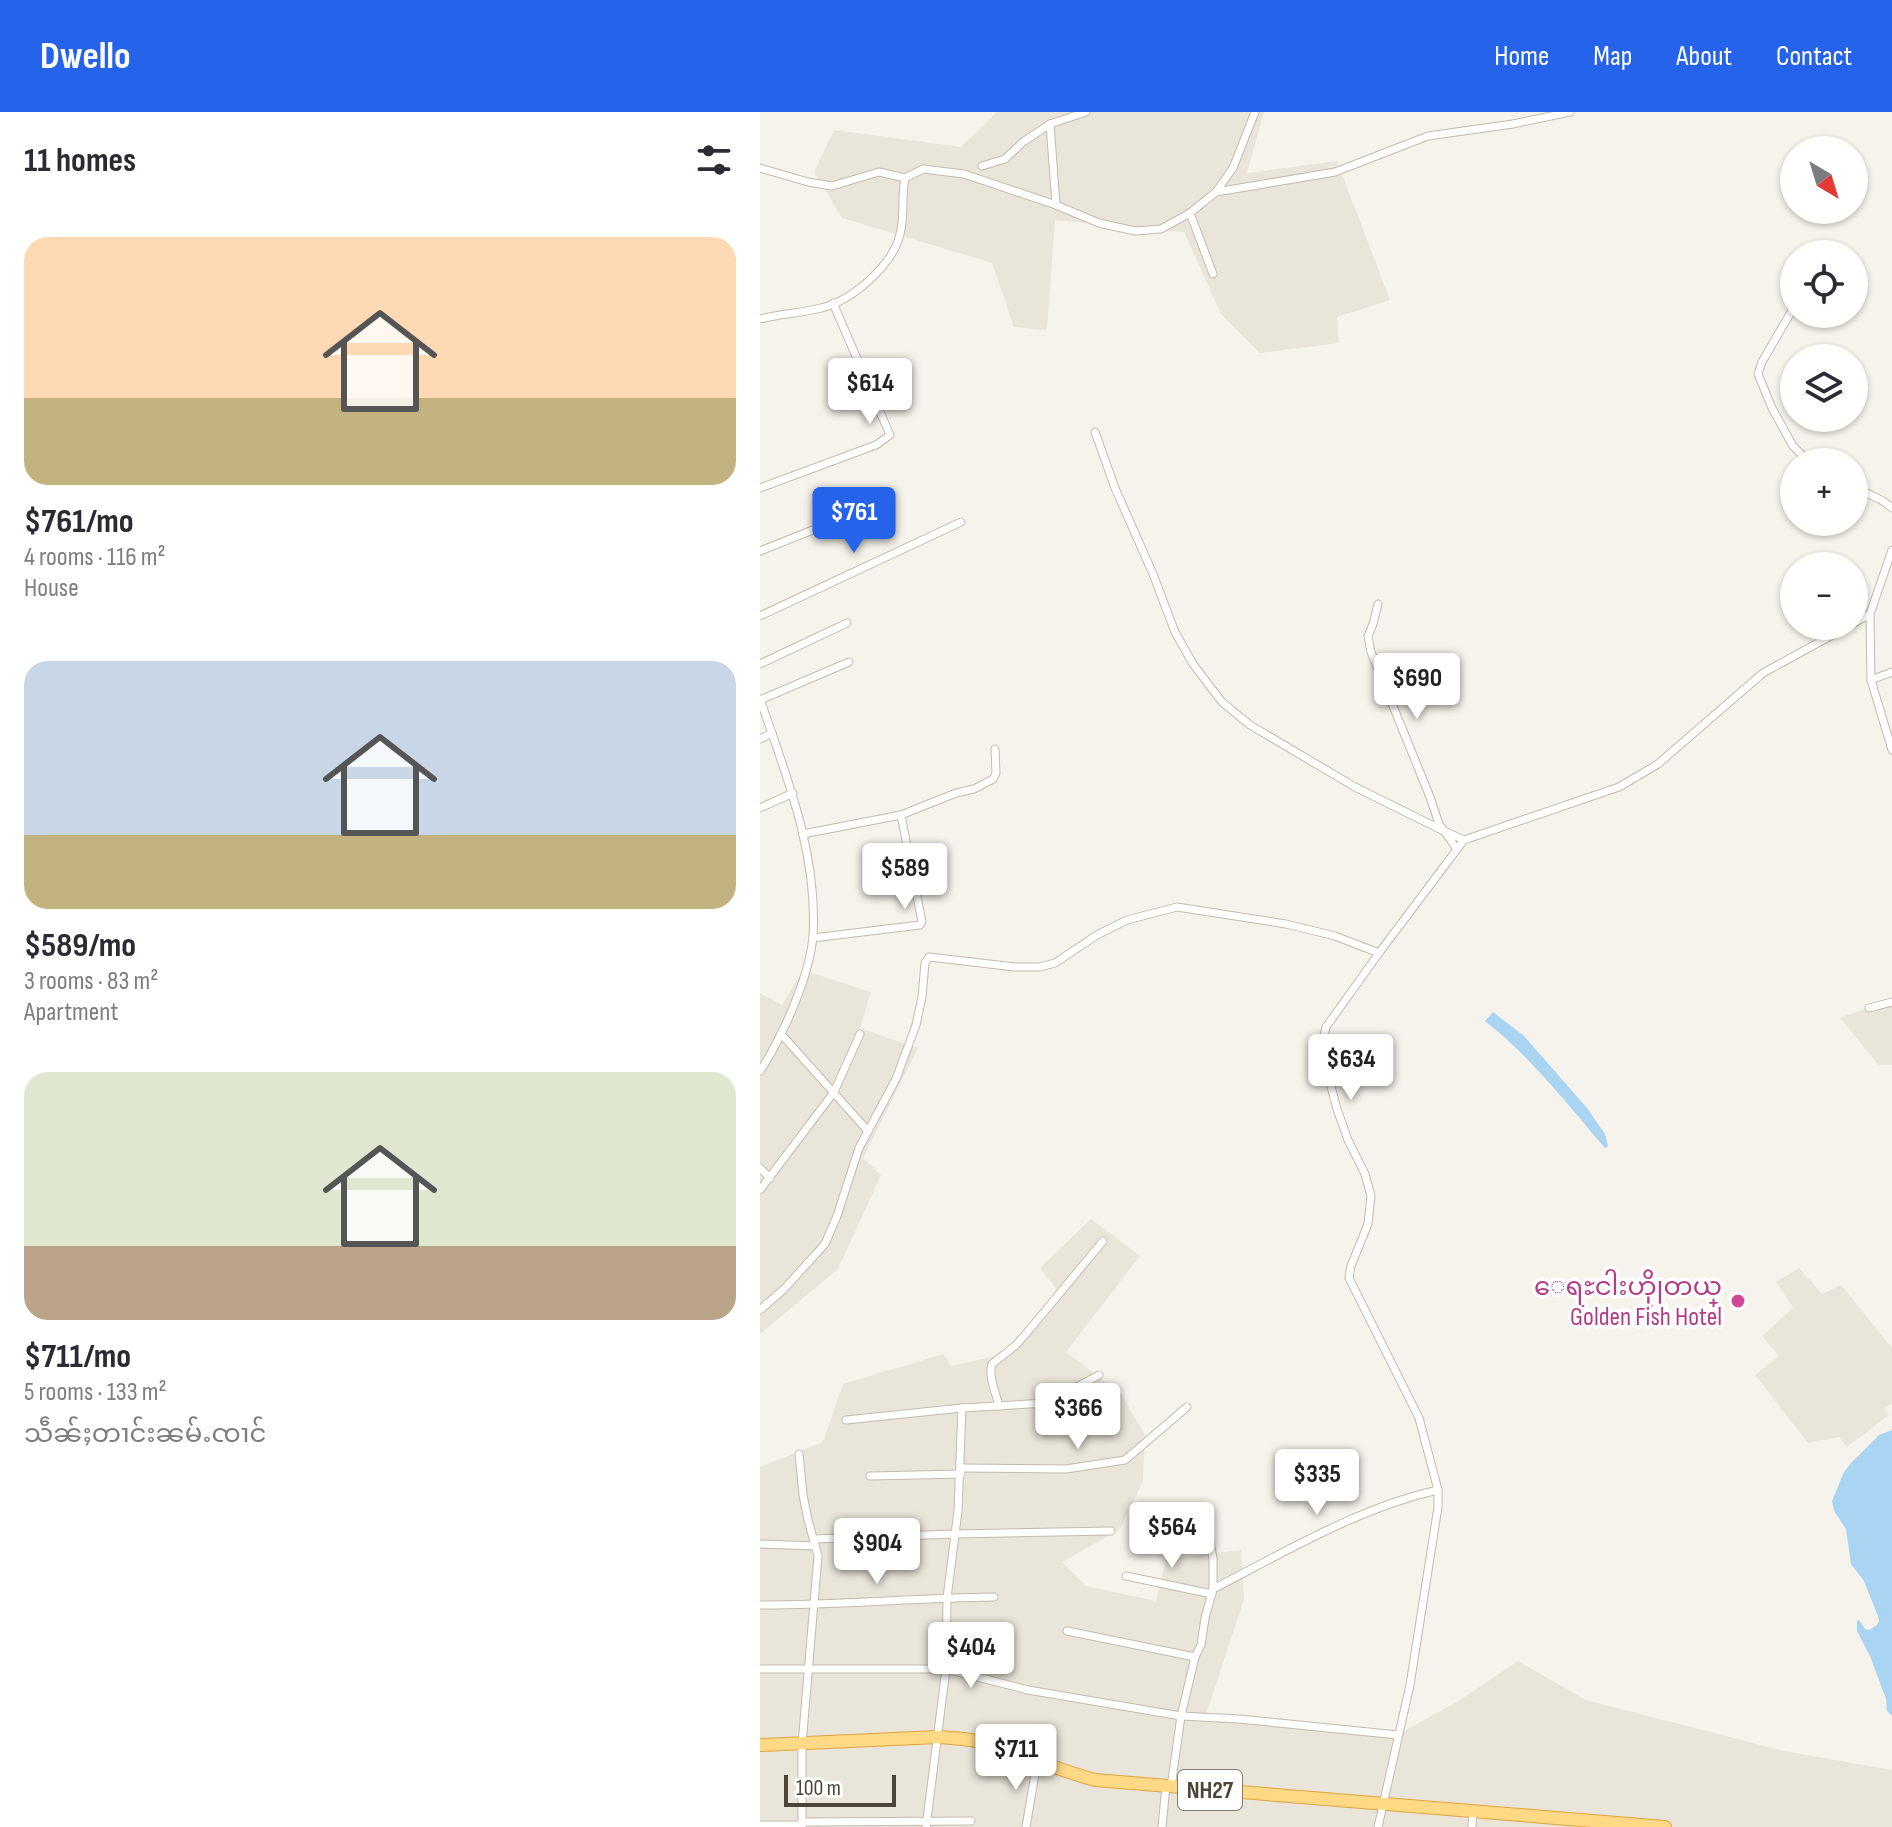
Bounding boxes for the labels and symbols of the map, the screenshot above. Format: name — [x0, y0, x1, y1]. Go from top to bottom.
north arrow — [1780, 136, 1868, 224]
pin: $614 — [823, 358, 917, 426]
pin: $761 — [807, 487, 901, 555]
pin: $690 — [1370, 653, 1464, 721]
pin: $589 — [858, 843, 952, 911]
pin: $634 — [1304, 1034, 1398, 1102]
place label: ေရႊငါးဟိုုတယ္ Golden Fish Hotel — [1534, 1269, 1722, 1333]
marker: ေရႊငါးဟိုုတယ္ Golden Fish Hotel — [1729, 1292, 1747, 1310]
pin: $366 — [1031, 1383, 1125, 1451]
pin: $335 — [1270, 1449, 1364, 1517]
pin: $564 — [1125, 1502, 1219, 1570]
pin: $904 — [830, 1518, 924, 1586]
pin: $404 — [924, 1622, 1018, 1690]
pin: $711 — [969, 1724, 1063, 1792]
road number: NH27 — [1178, 1770, 1242, 1810]
scale bar — [784, 1771, 896, 1807]

